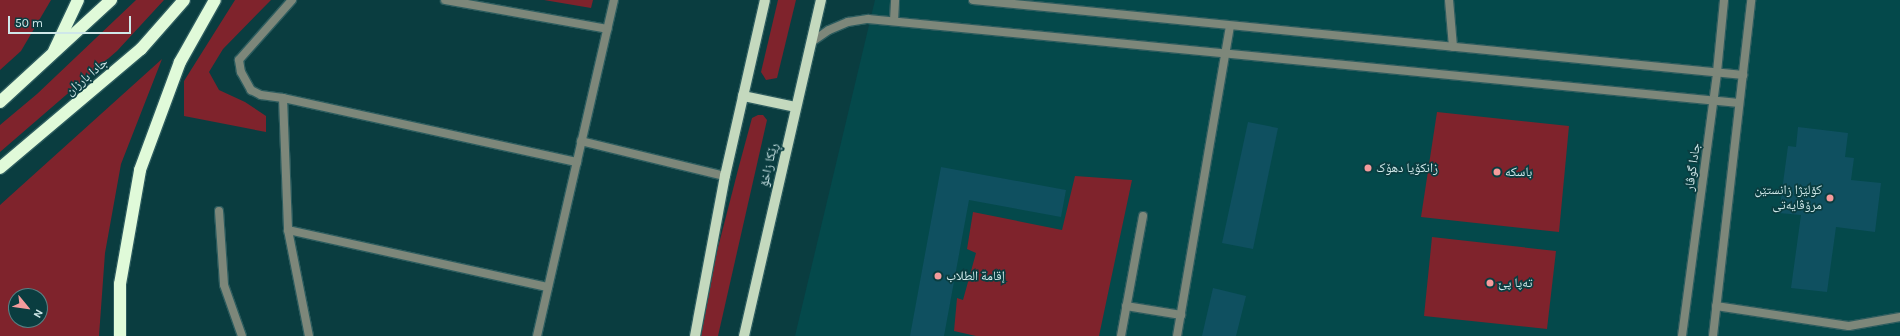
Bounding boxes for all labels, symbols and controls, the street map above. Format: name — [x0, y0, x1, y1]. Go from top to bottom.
scale bar — [10, 8, 133, 34]
text: 50 m — [15, 16, 43, 30]
street label: جادا بارزان — [63, 55, 111, 99]
street label: ڕێکا زاخۆ — [756, 142, 782, 188]
street label: جادا گوڤار — [1682, 142, 1704, 192]
place label: زانکۆیا دهۆک — [1376, 160, 1438, 176]
marker: زانکۆیا دهۆک — [1363, 163, 1373, 173]
place label: باسکە — [1505, 164, 1532, 180]
marker: باسکە — [1492, 167, 1502, 177]
place label: كۆلێژا زانستێن مرۆڤایەتی — [1754, 183, 1822, 214]
marker: كۆلێژا زانستێن مرۆڤایەتی — [1825, 193, 1835, 203]
place label: إقامة الطلاب — [946, 268, 1005, 284]
marker: إقامة الطلاب — [933, 271, 943, 281]
place label: تەپا پێ — [1498, 275, 1533, 291]
marker: تەپا پێ — [1485, 278, 1495, 288]
north arrow — [8, 288, 48, 328]
text: N — [30, 307, 46, 320]

